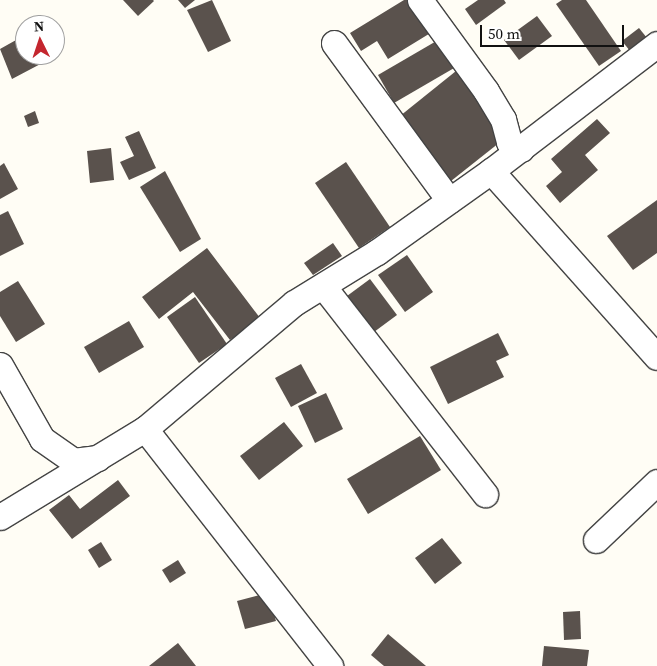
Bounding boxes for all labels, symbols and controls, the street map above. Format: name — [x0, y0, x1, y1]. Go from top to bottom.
north arrow — [15, 15, 65, 65]
scale bar — [482, 15, 626, 47]
text: N — [33, 16, 45, 36]
text: 50 m — [488, 23, 520, 44]

